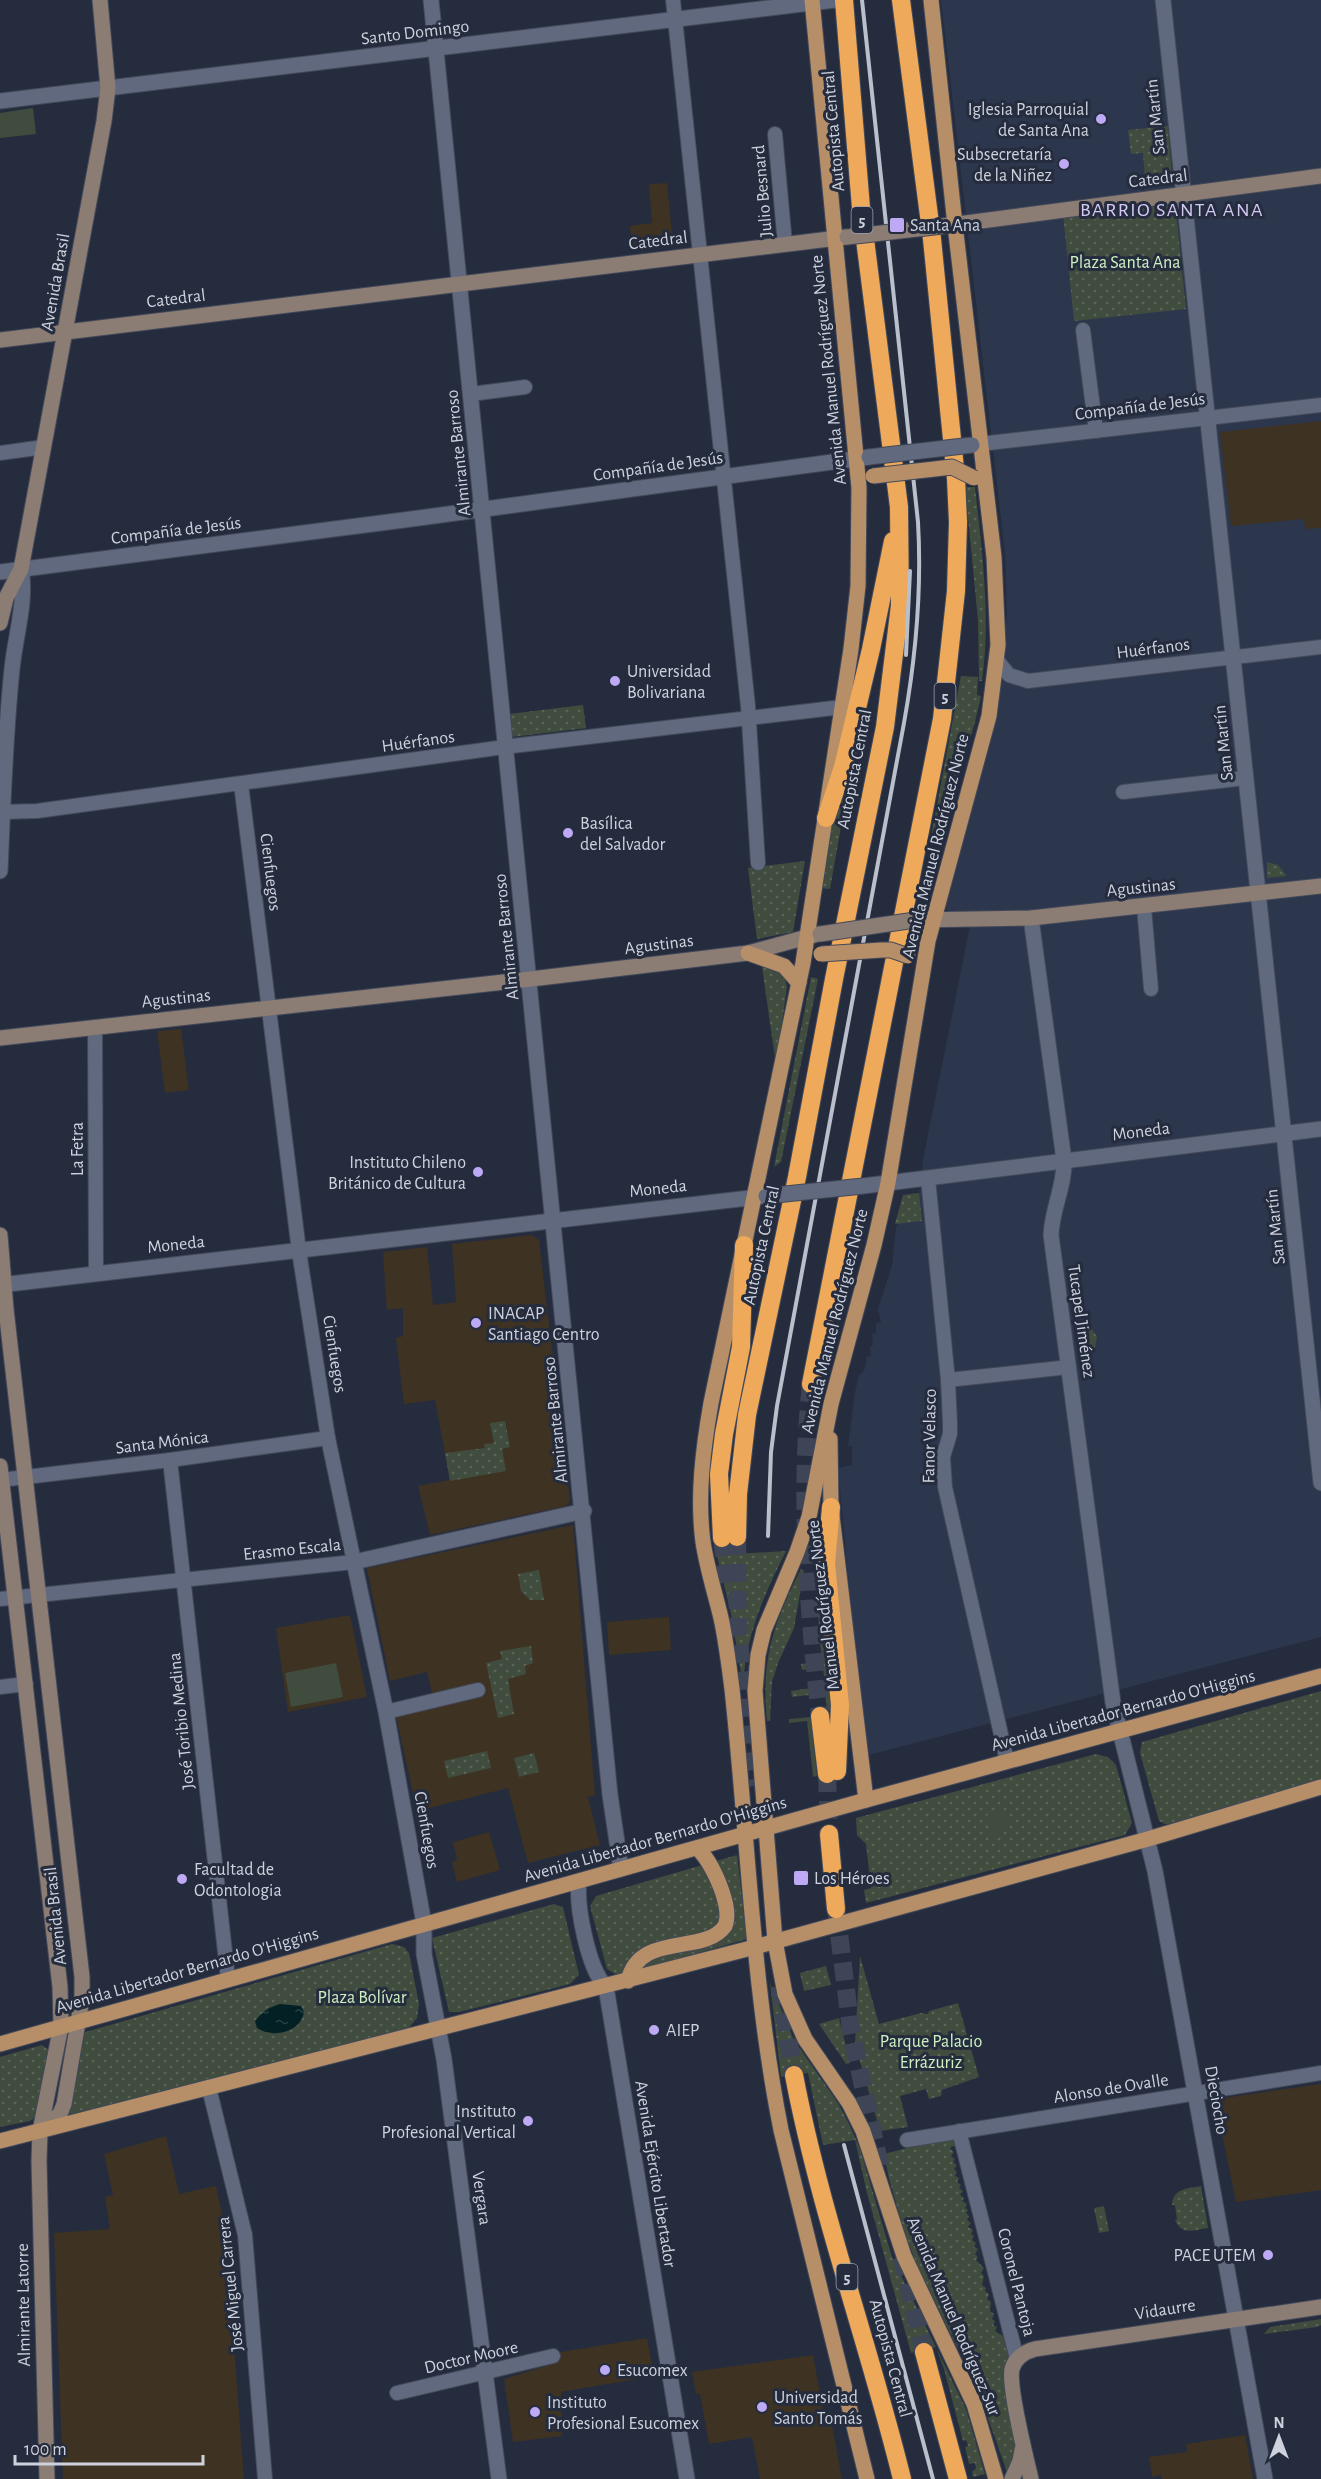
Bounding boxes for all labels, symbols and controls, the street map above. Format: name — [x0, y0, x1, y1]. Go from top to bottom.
street label: Santo Domingo — [360, 17, 470, 49]
street label: Autopista Central — [820, 70, 848, 192]
street label: San Martín — [1143, 78, 1169, 156]
place label: Iglesia Parroquial de Santa Ana — [968, 101, 1089, 140]
marker: Iglesia Parroquial de Santa Ana — [1094, 112, 1108, 126]
street label: Julio Besnard — [750, 144, 776, 238]
place label: Subsecretaría de la Niñez — [957, 146, 1052, 185]
marker: Subsecretaría de la Niñez — [1057, 157, 1071, 171]
street label: Catedral — [1128, 166, 1189, 192]
district label: BARRIO SANTA ANA — [1080, 200, 1264, 220]
road number: 5 — [852, 207, 872, 233]
marker: Santa Ana — [888, 216, 906, 234]
place label: Santa Ana — [910, 217, 980, 235]
street label: Catedral — [628, 228, 689, 254]
street label: Avenida Brasil — [39, 232, 73, 332]
street label: Avenida Manuel Rodríguez Norte — [808, 254, 850, 486]
park label: Plaza Santa Ana — [1069, 254, 1181, 272]
street label: Catedral — [146, 286, 207, 312]
street label: Almirante Barroso — [443, 389, 475, 517]
street label: Compañía de Jesús — [1074, 390, 1206, 424]
street label: Compañía de Jesús — [592, 449, 724, 485]
street label: Compañía de Jesús — [110, 514, 242, 548]
street label: Huérfanos — [1115, 636, 1191, 662]
place label: Universidad Bolivariana — [627, 663, 711, 702]
marker: Universidad Bolivariana — [608, 674, 622, 688]
road number: 5 — [934, 683, 956, 709]
street label: San Martín — [1211, 704, 1237, 782]
street label: Autopista Central — [835, 708, 875, 831]
street label: Huérfanos — [380, 728, 456, 756]
street label: Avenida Manuel Rodríguez Norte — [899, 732, 973, 960]
place label: Basílica del Salvador — [580, 815, 666, 854]
marker: Basílica del Salvador — [561, 826, 575, 840]
street label: Cienfuegos — [256, 832, 284, 912]
street label: Almirante Barroso — [491, 873, 523, 1001]
street label: Agustinas — [1106, 875, 1177, 901]
street label: Agustinas — [624, 932, 695, 958]
street label: Agustinas — [141, 986, 212, 1012]
street label: Moneda — [1111, 1120, 1171, 1144]
street label: La Fetra — [69, 1122, 87, 1176]
place label: Instituto Chileno Británico de Cultura — [328, 1154, 466, 1193]
marker: Instituto Chileno Británico de Cultura — [471, 1165, 485, 1179]
street label: Moneda — [628, 1177, 688, 1201]
street label: Autopista Central — [741, 1184, 783, 1306]
street label: San Martín — [1263, 1188, 1289, 1266]
street label: Avenida Manuel Rodríguez Norte — [798, 1207, 872, 1435]
street label: Moneda — [146, 1233, 206, 1257]
street label: Tucapel Jiménez — [1064, 1263, 1098, 1379]
place label: INACAP Santiago Centro — [488, 1305, 600, 1344]
street label: Cienfuegos — [319, 1314, 349, 1394]
marker: INACAP Santiago Centro — [469, 1316, 483, 1330]
street label: Almirante Barroso — [540, 1356, 572, 1484]
street label: Fanor Velasco — [920, 1388, 940, 1484]
street label: Santa Mónica — [114, 1428, 210, 1458]
street label: Manuel Rodríguez Norte — [805, 1519, 843, 1691]
street label: Erasmo Escala — [242, 1536, 342, 1564]
street label: José Toribio Medina — [166, 1652, 198, 1790]
street label: Avenida Libertador Bernardo O'Higgins — [989, 1667, 1257, 1755]
street label: Cienfuegos — [410, 1790, 442, 1870]
street label: Avenida Libertador Bernardo O'Higgins — [522, 1794, 789, 1886]
place label: Facultad de Odontologia — [194, 1861, 282, 1900]
street label: Avenida Brasil — [42, 1866, 70, 1966]
marker: Los Héroes — [792, 1869, 810, 1887]
place label: Los Héroes — [814, 1870, 890, 1888]
marker: Facultad de Odontologia — [175, 1872, 189, 1886]
street label: Avenida Libertador Bernardo O'Higgins — [54, 1925, 321, 2017]
park label: Plaza Bolívar — [317, 1989, 407, 2007]
place label: AIEP — [666, 2022, 699, 2040]
marker: AIEP — [647, 2023, 661, 2037]
park label: Parque Palacio Errázuriz — [880, 2033, 982, 2072]
street label: Dieciocho — [1201, 2064, 1231, 2136]
street label: Alonso de Ovalle — [1052, 2071, 1170, 2107]
street label: Avenida Ejército Libertador — [631, 2079, 679, 2269]
place label: Instituto Profesional Vertical — [381, 2103, 516, 2142]
marker: Instituto Profesional Vertical — [521, 2114, 535, 2128]
street label: Vergara — [468, 2170, 494, 2226]
street label: Avenida Manuel Rodríguez Sur — [903, 2214, 1003, 2419]
street label: José Miguel Carrera — [215, 2216, 247, 2352]
street label: Coronel Pantoja — [994, 2226, 1038, 2338]
street label: Almirante Latorre — [14, 2243, 34, 2367]
place label: PACE UTEM — [1173, 2247, 1256, 2265]
marker: PACE UTEM — [1261, 2248, 1275, 2262]
road number: 5 — [836, 2264, 858, 2290]
street label: Vidaurre — [1134, 2296, 1197, 2324]
street label: Autopista Central — [866, 2297, 914, 2419]
street label: Doctor Moore — [423, 2338, 520, 2378]
place label: Esucomex — [617, 2362, 688, 2380]
marker: Esucomex — [598, 2363, 612, 2377]
place label: Universidad Santo Tomás — [774, 2389, 863, 2428]
place label: Instituto Profesional Esucomex — [547, 2394, 699, 2433]
marker: Universidad Santo Tomás — [755, 2400, 769, 2414]
marker: Instituto Profesional Esucomex — [528, 2405, 542, 2419]
north arrow — [1249, 2407, 1309, 2467]
text: N — [1273, 2415, 1285, 2431]
scale bar — [15, 2428, 202, 2466]
text: 100 m — [24, 2441, 67, 2459]

